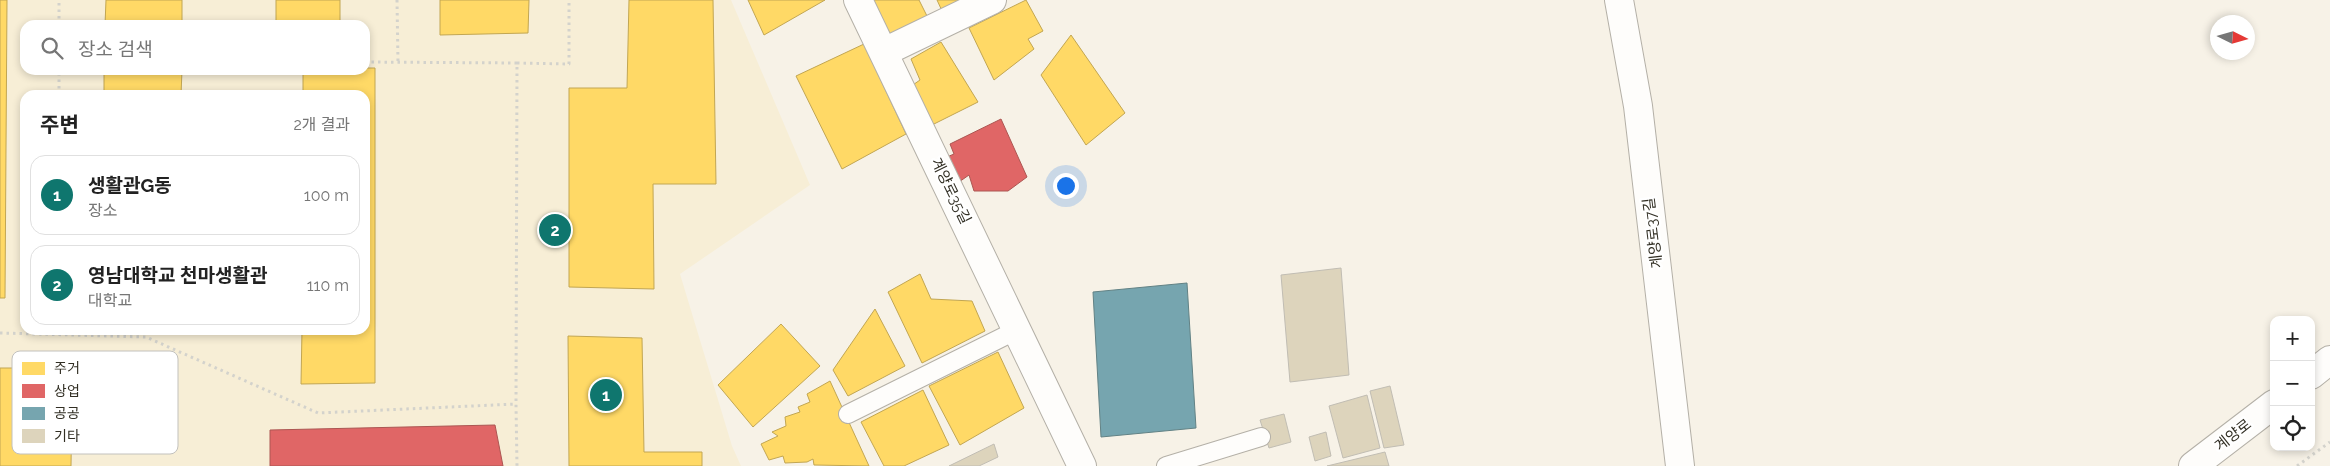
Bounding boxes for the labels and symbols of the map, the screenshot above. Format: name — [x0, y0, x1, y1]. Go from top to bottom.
north arrow — [2210, 15, 2255, 60]
street label: 계양로35길 — [927, 155, 975, 227]
your location — [1053, 173, 1079, 199]
street label: 계양로37길 — [1640, 197, 1666, 269]
pin: 2 — [539, 211, 571, 249]
legend — [12, 351, 178, 454]
text: 주거 — [54, 360, 80, 376]
pin: 1 — [590, 376, 622, 414]
text: 상업 — [54, 383, 80, 399]
text: 공공 — [54, 405, 80, 421]
street label: 계양로 — [2211, 415, 2255, 455]
text: 기타 — [54, 428, 80, 444]

